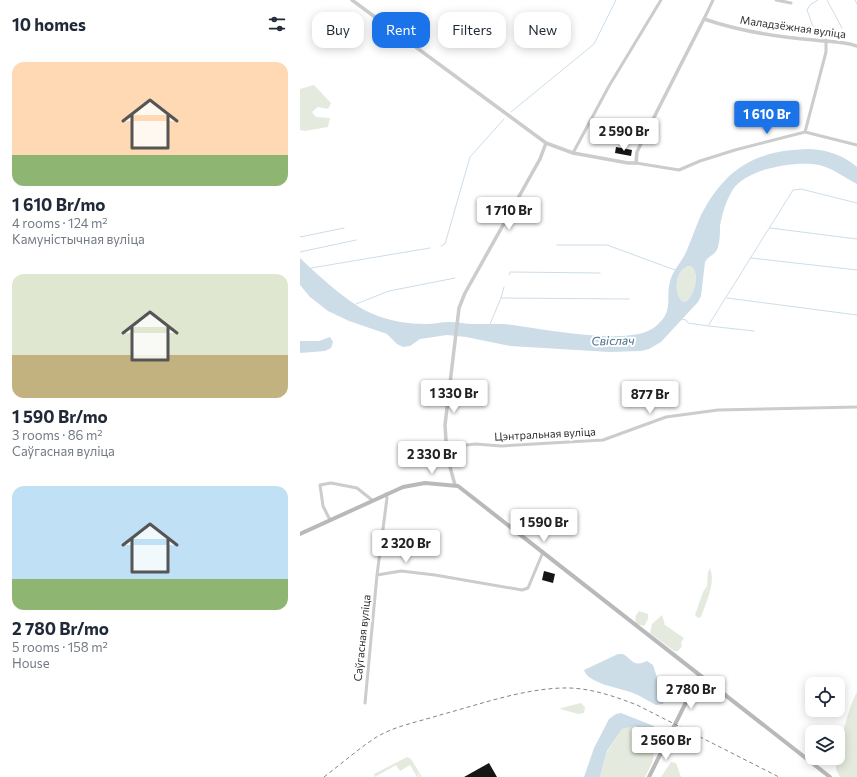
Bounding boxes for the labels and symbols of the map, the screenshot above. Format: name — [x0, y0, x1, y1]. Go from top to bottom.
street label: Маладзёжная вуліца — [739, 13, 847, 40]
pin: 1 610 Br — [726, 101, 808, 135]
pin: 2 590 Br — [583, 118, 665, 152]
pin: 1 710 Br — [468, 197, 550, 231]
water label: Свіслач — [591, 333, 635, 347]
pin: 1 330 Br — [413, 380, 495, 414]
pin: 877 Br — [617, 381, 683, 415]
street label: Цэнтральная вуліца — [494, 424, 596, 443]
pin: 2 330 Br — [391, 441, 473, 475]
pin: 1 590 Br — [503, 509, 585, 543]
pin: 2 320 Br — [365, 530, 447, 564]
street label: Саўгасная вуліца — [350, 594, 373, 682]
pin: 2 780 Br — [650, 676, 732, 710]
pin: 2 560 Br — [625, 727, 707, 761]

